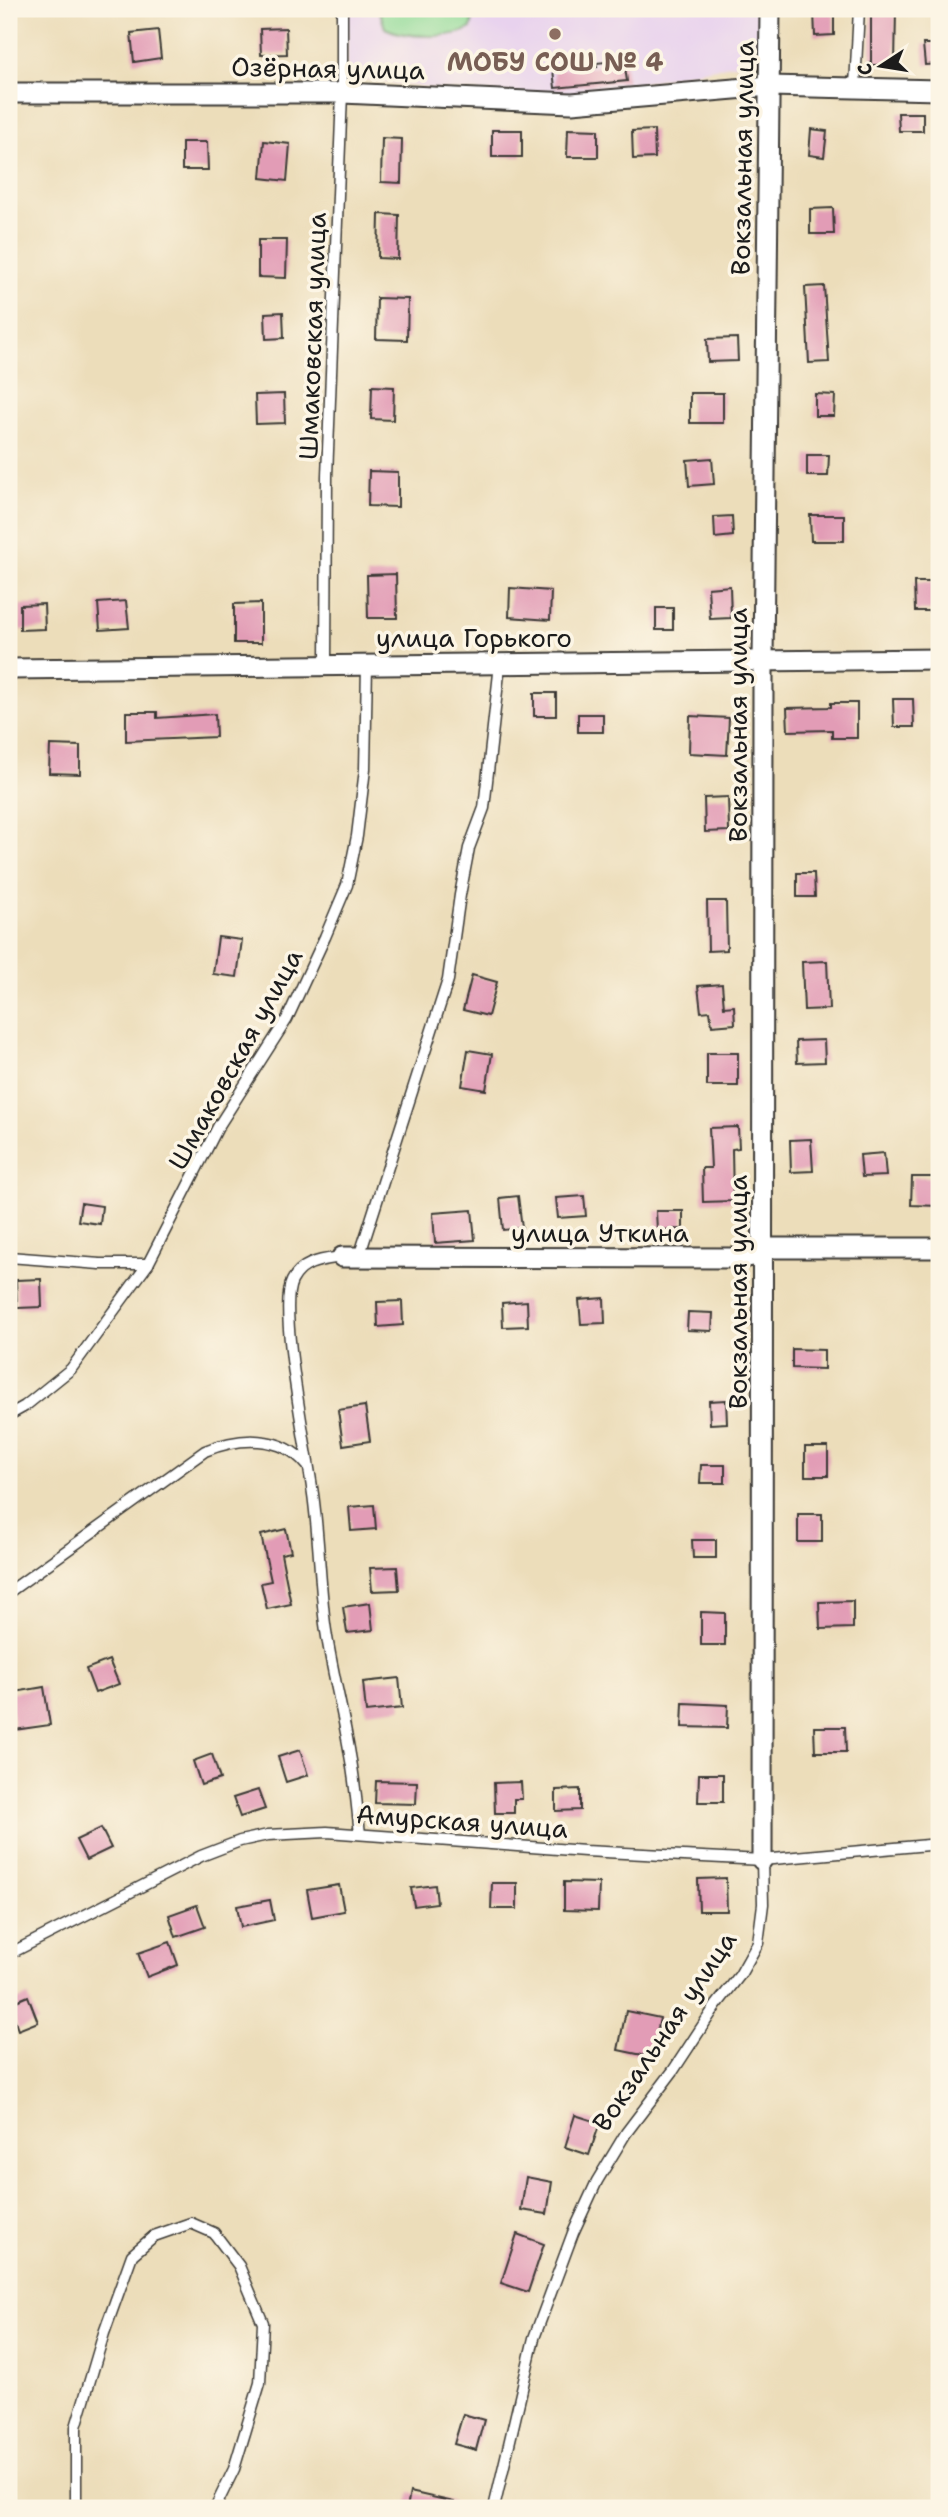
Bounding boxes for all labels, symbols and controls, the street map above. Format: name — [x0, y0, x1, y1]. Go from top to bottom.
marker: МОБУ СОШ № 4 — [547, 26, 563, 42]
north arrow — [846, 32, 916, 102]
street label: Вокзальная улица — [722, 40, 762, 276]
place label: МОБУ СОШ № 4 — [446, 44, 664, 79]
street label: Озёрная улица — [231, 49, 425, 87]
text: С — [851, 61, 878, 78]
street label: Шмаковская улица — [290, 212, 334, 460]
street label: Вокзальная улица — [720, 608, 755, 842]
street label: улица Горького — [376, 620, 572, 655]
street label: Шмаковская улица — [160, 942, 310, 1176]
street label: Вокзальная улица — [720, 1175, 755, 1409]
street label: улица Уткина — [511, 1215, 689, 1250]
street label: Амурская улица — [355, 1796, 569, 1846]
street label: Вокзальная улица — [584, 1924, 744, 2138]

